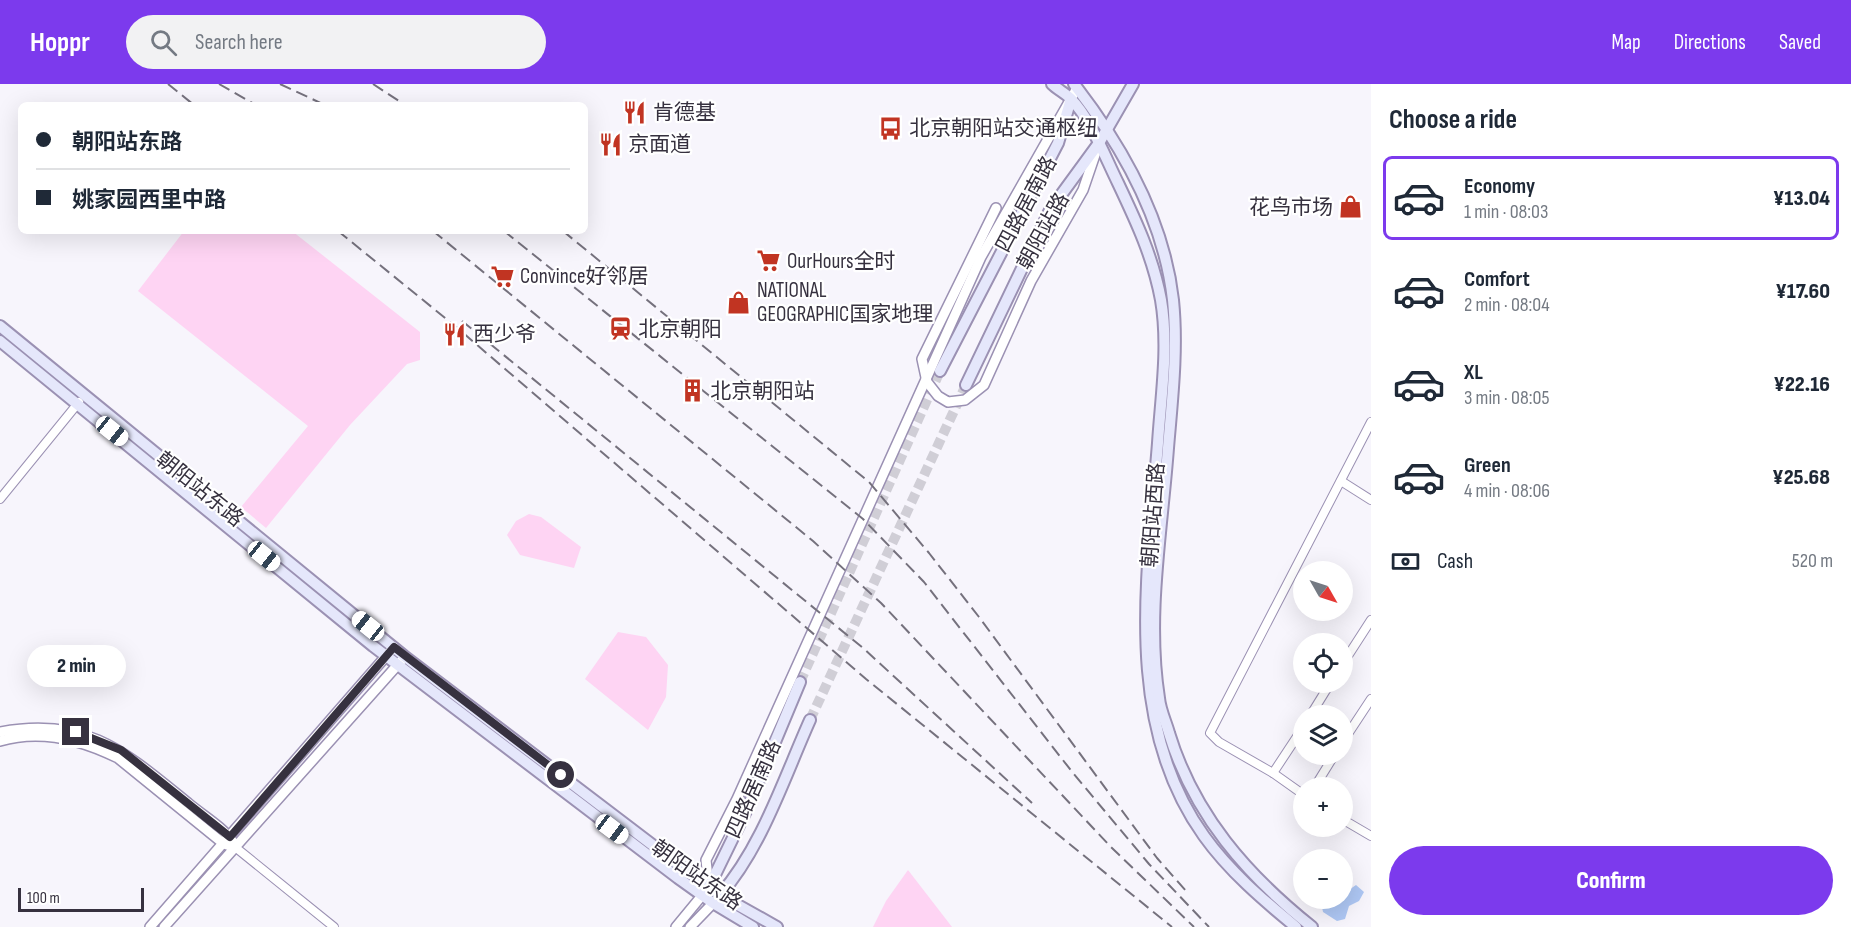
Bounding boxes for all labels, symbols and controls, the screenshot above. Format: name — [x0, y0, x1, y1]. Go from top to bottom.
search box — [126, 15, 546, 69]
text: Hoppr — [30, 26, 90, 59]
icon: search — [147, 26, 180, 59]
text: Search here — [195, 29, 282, 56]
text: Map — [1611, 30, 1641, 55]
text: Directions — [1674, 30, 1746, 55]
text: Saved — [1779, 30, 1821, 55]
restaurant icon: 肯德基 — [622, 99, 648, 125]
place label: 肯德基 — [653, 100, 716, 125]
text: Choose a ride — [1389, 104, 1517, 136]
bus stop icon: 北京朝阳站交通枢纽 — [878, 115, 904, 141]
place label: 北京朝阳站交通枢纽 — [909, 116, 1098, 141]
text: 朝阳站东路 — [72, 129, 182, 156]
restaurant icon: 京面道 — [597, 131, 623, 157]
place label: 京面道 — [628, 132, 691, 157]
street label: 四路居南路 — [991, 152, 1062, 256]
icon: car — [1392, 171, 1446, 225]
text: Economy — [1464, 173, 1535, 200]
text: ¥13.04 — [1773, 185, 1830, 212]
text: 姚家园西里中路 — [72, 187, 226, 214]
street label: 朝阳站路 — [1012, 188, 1075, 274]
shop icon: 花鸟市场 — [1338, 194, 1364, 220]
place label: 花鸟市场 — [1249, 195, 1333, 220]
text: 1 min · 08:03 — [1464, 200, 1548, 224]
supermarket icon: OurHours全时 — [756, 248, 782, 274]
place label: OurHours全时 — [787, 249, 896, 274]
supermarket icon: Convince好邻居 — [489, 263, 515, 289]
place label: Convince好邻居 — [520, 264, 648, 289]
icon: car — [1392, 264, 1446, 318]
text: Comfort — [1464, 266, 1530, 293]
place label: NATIONAL GEOGRAPHIC国家地理 — [757, 278, 933, 327]
text: ¥17.60 — [1775, 278, 1830, 305]
shop icon: NATIONAL GEOGRAPHIC国家地理 — [726, 289, 752, 315]
text: 2 min · 08:04 — [1464, 293, 1550, 317]
station icon: 北京朝阳 — [607, 316, 633, 342]
place label: 北京朝阳 — [638, 317, 722, 342]
restaurant icon: 西少爷 — [442, 321, 468, 347]
place label: 西少爷 — [473, 322, 536, 347]
icon: car — [1392, 357, 1446, 411]
text: XL — [1464, 359, 1483, 386]
text: ¥22.16 — [1774, 371, 1830, 398]
building icon: 北京朝阳站 — [679, 378, 705, 404]
place label: 北京朝阳站 — [710, 379, 815, 404]
text: 3 min · 08:05 — [1464, 386, 1549, 410]
car — [92, 413, 132, 449]
street label: 朝阳站东路 — [151, 447, 248, 532]
icon: car — [1392, 450, 1446, 504]
text: Green — [1464, 452, 1511, 479]
street label: 朝阳站西路 — [1137, 462, 1170, 568]
text: ¥25.68 — [1772, 464, 1830, 491]
text: 4 min · 08:06 — [1464, 479, 1550, 503]
car — [244, 538, 284, 574]
icon: cash — [1389, 545, 1422, 578]
text: Cash — [1437, 548, 1473, 575]
text: 520 m — [1792, 549, 1833, 573]
north arrow — [1293, 561, 1353, 621]
map controls — [1293, 561, 1353, 909]
car — [348, 608, 388, 644]
button: locate — [1293, 633, 1353, 693]
callout: 2 min — [26, 645, 125, 687]
text: 2 min — [57, 654, 96, 678]
button: layers — [1293, 705, 1353, 765]
route end — [62, 718, 89, 745]
street label: 四路居南路 — [721, 736, 786, 842]
route start — [547, 761, 574, 788]
button: + — [1293, 777, 1353, 837]
car — [592, 811, 632, 847]
street label: 朝阳站东路 — [647, 835, 747, 916]
button: Confirm — [1389, 846, 1833, 915]
button: − — [1293, 849, 1353, 909]
scale bar — [18, 885, 144, 912]
text: 100 m — [27, 889, 60, 908]

